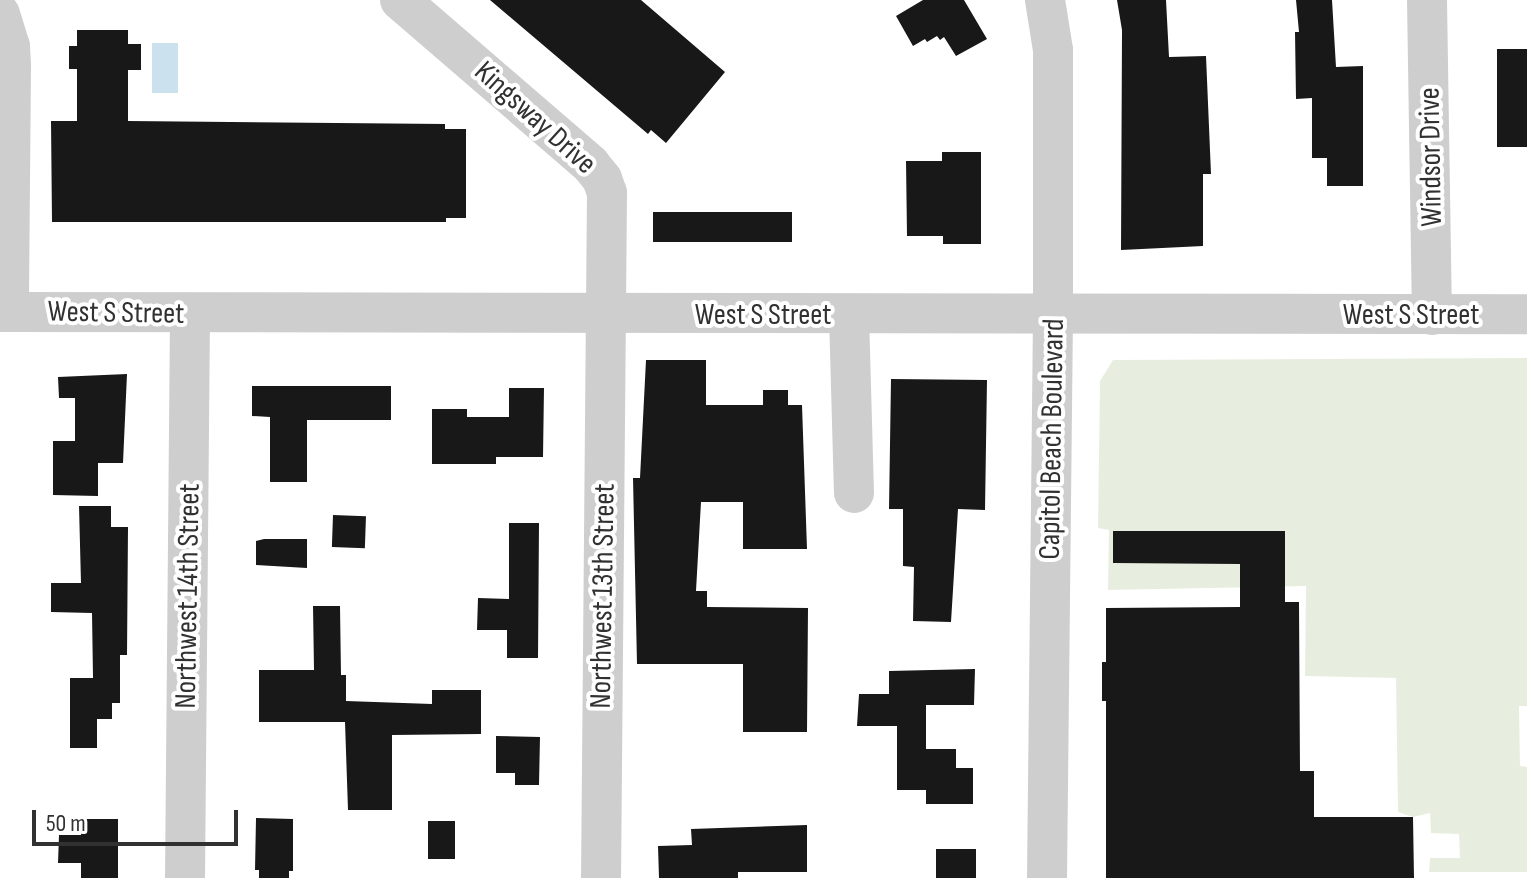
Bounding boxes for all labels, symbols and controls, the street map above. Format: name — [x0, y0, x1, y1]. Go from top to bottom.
street label: Kingsway Drive — [467, 54, 603, 182]
street label: Windsor Drive — [1412, 87, 1450, 227]
street label: West S Street — [47, 294, 185, 332]
street label: West S Street — [695, 297, 831, 333]
street label: West S Street — [1343, 297, 1479, 333]
street label: Capitol Beach Boulevard — [1032, 318, 1072, 560]
street label: Northwest 14th Street — [168, 483, 208, 709]
street label: Northwest 13th Street — [583, 483, 623, 709]
scale bar — [36, 794, 242, 844]
text: 50 m — [46, 809, 86, 838]

